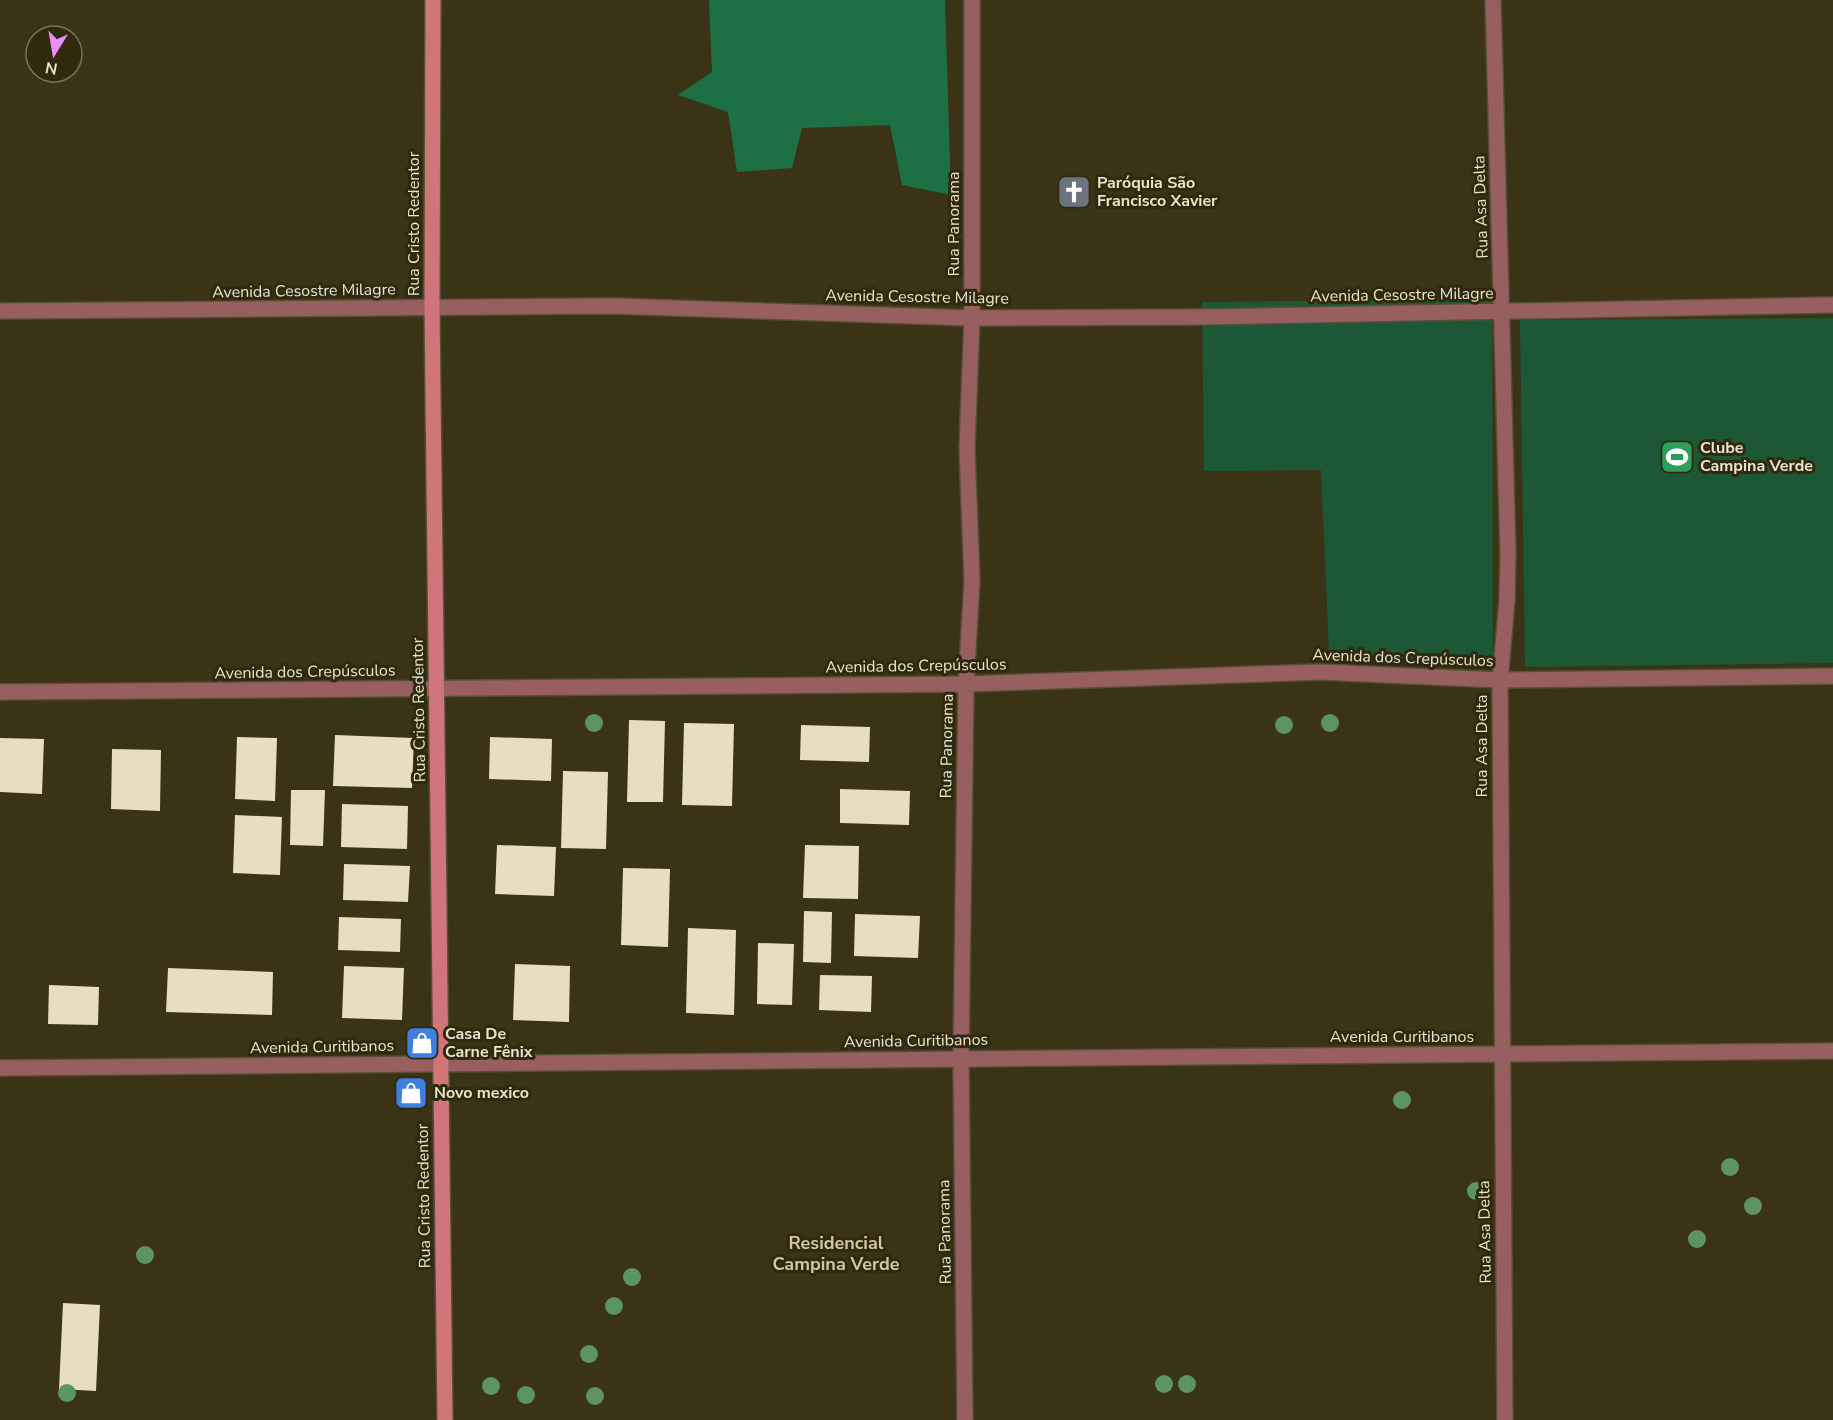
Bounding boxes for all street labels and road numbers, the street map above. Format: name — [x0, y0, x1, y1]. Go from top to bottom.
street label: Rua Cristo Redentor — [403, 151, 425, 296]
street label: Rua Asa Delta — [1468, 155, 1494, 259]
street label: Rua Panorama — [943, 172, 965, 276]
street label: Avenida Cesostre Milagre — [212, 278, 396, 304]
street label: Avenida Cesostre Milagre — [1310, 282, 1494, 308]
street label: Avenida Cesostre Milagre — [825, 284, 1009, 310]
street label: Rua Cristo Redentor — [407, 637, 431, 783]
street label: Avenida dos Crepúsculos — [1312, 644, 1494, 672]
street label: Avenida dos Crepúsculos — [825, 653, 1007, 679]
street label: Avenida dos Crepúsculos — [214, 659, 396, 685]
street label: Rua Panorama — [935, 693, 959, 799]
street label: Rua Asa Delta — [1471, 694, 1493, 798]
street label: Avenida Curitibanos — [1330, 1026, 1474, 1048]
street label: Avenida Curitibanos — [844, 1029, 988, 1053]
street label: Avenida Curitibanos — [250, 1035, 394, 1059]
street label: Rua Cristo Redentor — [412, 1123, 436, 1269]
street label: Rua Panorama — [933, 1179, 957, 1285]
street label: Rua Asa Delta — [1473, 1180, 1497, 1284]

